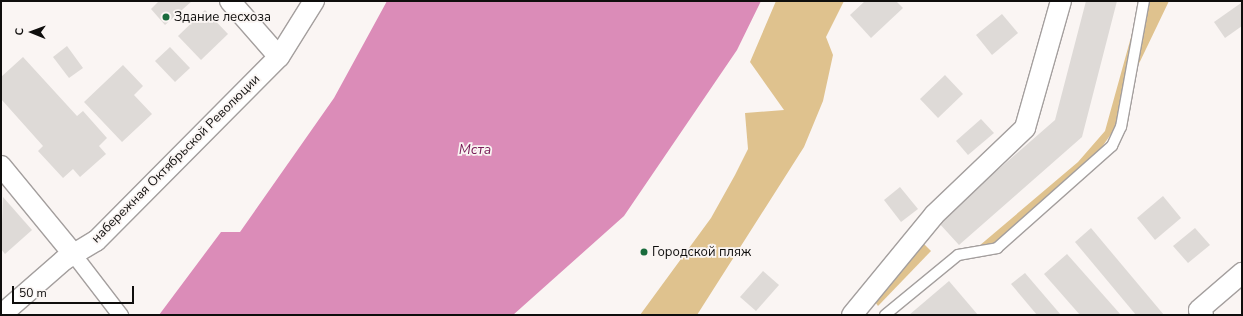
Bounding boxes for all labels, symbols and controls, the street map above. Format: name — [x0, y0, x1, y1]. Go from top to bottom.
place label: Здание лесхоза — [174, 9, 271, 25]
north arrow — [12, 12, 52, 52]
marker: Здание лесхоза — [161, 12, 171, 22]
text: С — [12, 28, 27, 36]
street label: набережная Октябрьской Революции — [89, 72, 263, 246]
water label: Мста — [459, 142, 491, 158]
place label: Городской пляж — [652, 244, 751, 260]
marker: Городской пляж — [639, 247, 649, 257]
scale bar — [14, 278, 136, 304]
text: 50 m — [19, 285, 47, 301]

